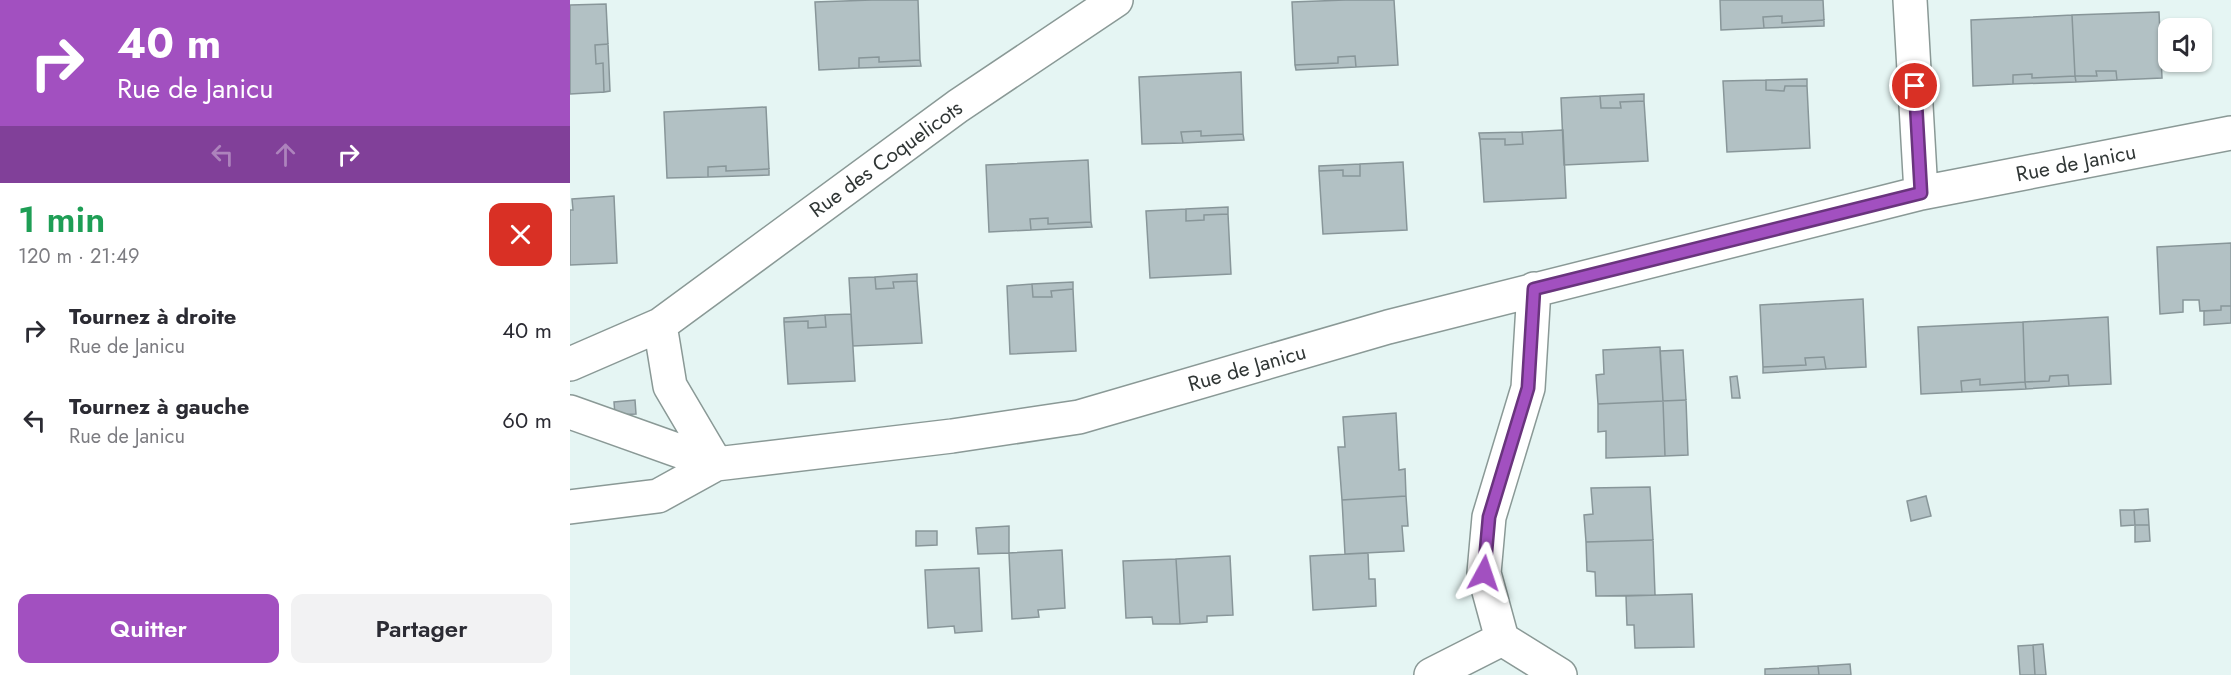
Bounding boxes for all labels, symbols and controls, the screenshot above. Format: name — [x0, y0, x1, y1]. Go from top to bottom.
text: 40 m — [117, 13, 221, 74]
map controls — [2158, 18, 2212, 72]
button: sound — [2158, 18, 2212, 72]
icon: right — [18, 24, 96, 102]
pin — [1889, 60, 1940, 111]
text: Rue de Janicu — [117, 69, 273, 108]
icon: arrive — [1898, 69, 1931, 102]
street label: Rue des Coquelicots — [803, 93, 969, 225]
street label: Rue de Janicu — [2013, 137, 2139, 189]
icon: left — [206, 138, 239, 171]
icon: ahead — [269, 138, 302, 171]
icon: right — [332, 138, 365, 171]
text: 1 min — [18, 193, 105, 245]
button: close — [489, 203, 552, 266]
text: 120 m · 21:49 — [18, 242, 140, 271]
text: Tournez à droite — [69, 300, 236, 332]
icon: right — [18, 314, 51, 347]
text: 40 m — [502, 314, 552, 346]
text: Rue de Janicu — [69, 332, 185, 361]
street label: Rue de Janicu — [1184, 337, 1310, 399]
text: Tournez à gauche — [69, 390, 249, 422]
icon: left — [18, 404, 51, 437]
text: 60 m — [502, 404, 552, 436]
text: Rue de Janicu — [69, 422, 185, 451]
position arrow — [1452, 541, 1516, 605]
button: Quitter — [18, 594, 279, 663]
button: Partager — [291, 594, 552, 663]

